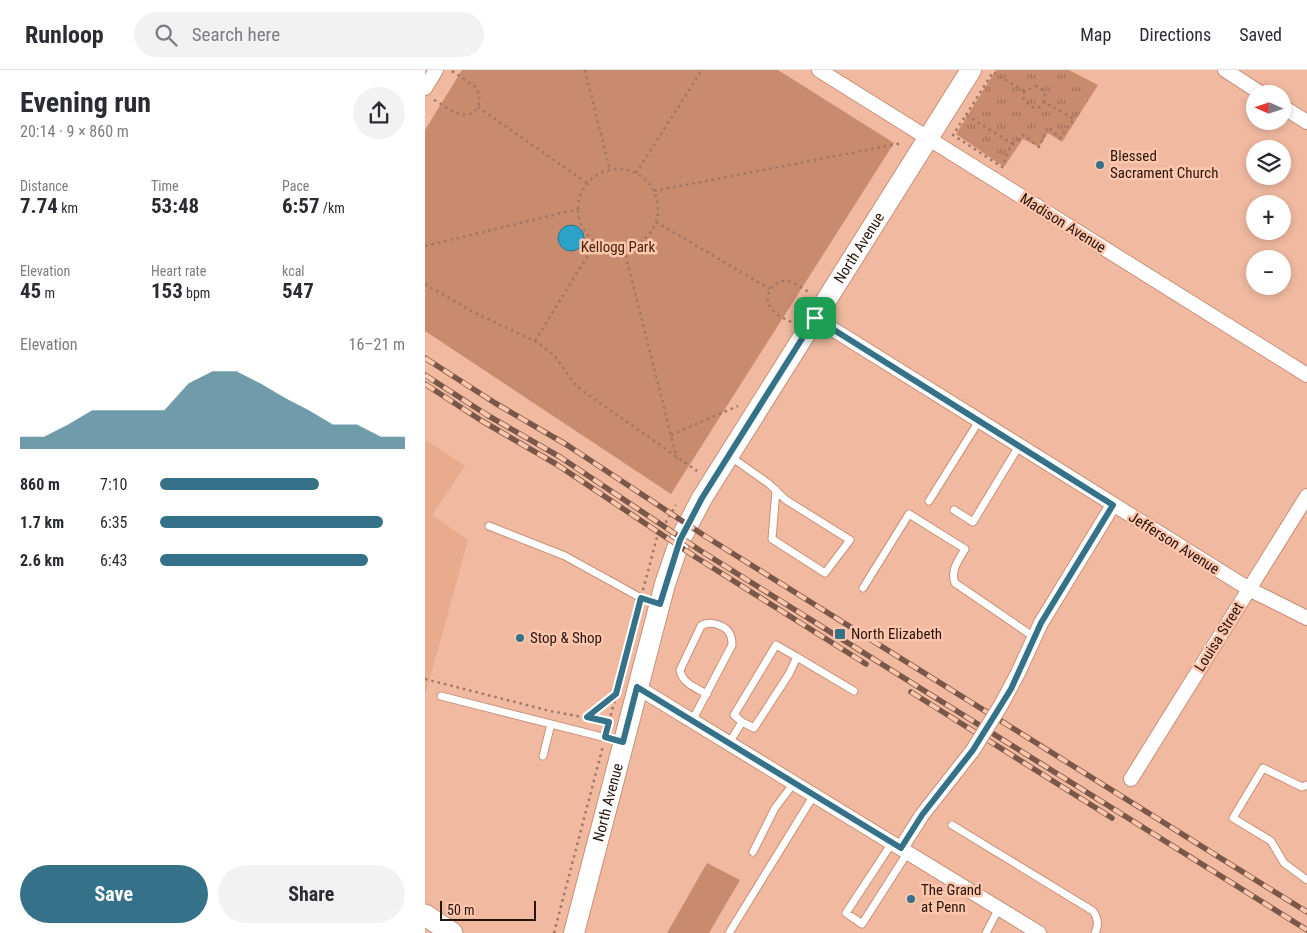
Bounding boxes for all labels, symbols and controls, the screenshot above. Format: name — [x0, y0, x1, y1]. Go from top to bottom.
search box — [134, 12, 484, 57]
text: Runloop — [25, 21, 104, 49]
icon: search — [152, 21, 180, 49]
text: Search here — [192, 23, 280, 46]
text: Map — [1080, 24, 1111, 45]
text: Directions — [1139, 24, 1211, 45]
text: Saved — [1239, 24, 1282, 45]
north arrow — [1246, 85, 1291, 130]
map controls — [1246, 85, 1291, 295]
text: Evening run — [20, 86, 151, 119]
button: share — [353, 87, 405, 139]
text: 20:14 · 9 × 860 m — [20, 122, 129, 141]
button: layers — [1246, 140, 1291, 185]
place label: Blessed Sacrament Church — [1110, 147, 1218, 182]
marker: Blessed Sacrament Church — [1094, 159, 1106, 171]
text: Distance — [20, 178, 68, 194]
text: Time — [151, 178, 179, 194]
text: Pace — [282, 178, 309, 194]
street label: Madison Avenue — [1017, 189, 1109, 257]
text: 7.74 — [20, 194, 58, 218]
text: 53:48 — [151, 194, 199, 218]
text: 6:57 — [282, 194, 320, 218]
button: + — [1246, 195, 1291, 240]
text: km — [58, 200, 78, 216]
text: /km — [320, 200, 345, 216]
street label: North Avenue — [830, 209, 888, 287]
park label: Kellogg Park — [581, 238, 655, 256]
button: − — [1246, 250, 1291, 295]
text: Elevation — [20, 263, 70, 279]
text: Heart rate — [151, 263, 206, 279]
text: kcal — [282, 263, 305, 279]
text: 45 — [20, 279, 41, 303]
text: 153 — [151, 279, 183, 303]
text: 547 — [282, 279, 314, 303]
text: m — [41, 285, 55, 301]
text: bpm — [183, 285, 210, 301]
pin — [794, 297, 836, 339]
icon: arrive — [801, 304, 829, 332]
text: Elevation — [20, 335, 78, 354]
text: 16–21 m — [349, 335, 405, 354]
text: 860 m — [20, 475, 60, 494]
text: 7:10 — [100, 475, 127, 494]
street label: Jefferson Avenue — [1125, 508, 1223, 578]
text: 1.7 km — [20, 513, 64, 532]
text: 6:35 — [100, 513, 127, 532]
text: 2.6 km — [20, 551, 64, 570]
text: 6:43 — [100, 551, 127, 570]
street label: Louisa Street — [1191, 599, 1247, 675]
place label: North Elizabeth — [851, 625, 942, 643]
marker: North Elizabeth — [833, 627, 847, 641]
place label: Stop & Shop — [530, 629, 602, 647]
marker: Stop & Shop — [514, 632, 526, 644]
street label: North Avenue — [589, 761, 627, 843]
button: Save — [20, 865, 208, 923]
button: Share — [218, 865, 405, 923]
place label: The Grand at Penn — [921, 881, 982, 916]
marker: The Grand at Penn — [905, 893, 917, 905]
scale bar — [440, 898, 536, 921]
text: 50 m — [447, 902, 475, 918]

